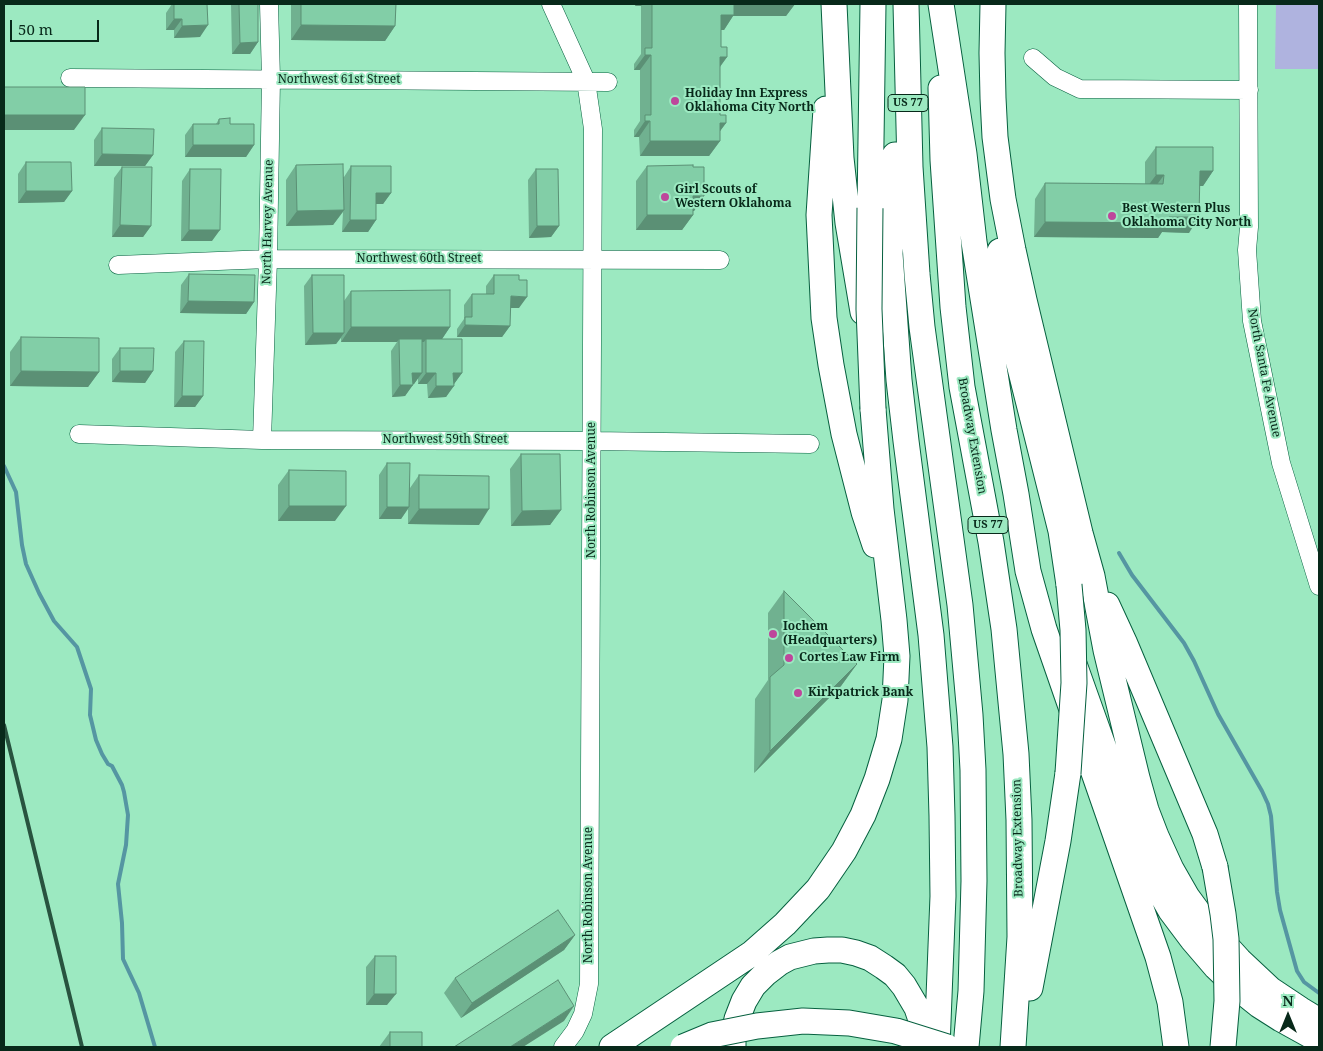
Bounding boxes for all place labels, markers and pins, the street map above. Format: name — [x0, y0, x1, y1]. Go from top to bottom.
place label: Holiday Inn Express Oklahoma City North — [685, 87, 814, 115]
marker: Holiday Inn Express Oklahoma City North — [669, 95, 681, 107]
place label: Girl Scouts of Western Oklahoma — [675, 183, 792, 211]
marker: Girl Scouts of Western Oklahoma — [659, 191, 671, 203]
place label: Best Western Plus Oklahoma City North — [1122, 202, 1251, 230]
marker: Best Western Plus Oklahoma City North — [1106, 210, 1118, 222]
place label: Iochem (Headquarters) — [783, 620, 877, 648]
marker: Iochem (Headquarters) — [767, 628, 779, 640]
place label: Cortes Law Firm — [799, 651, 900, 665]
marker: Cortes Law Firm — [783, 652, 795, 664]
place label: Kirkpatrick Bank — [808, 686, 913, 700]
marker: Kirkpatrick Bank — [792, 687, 804, 699]

